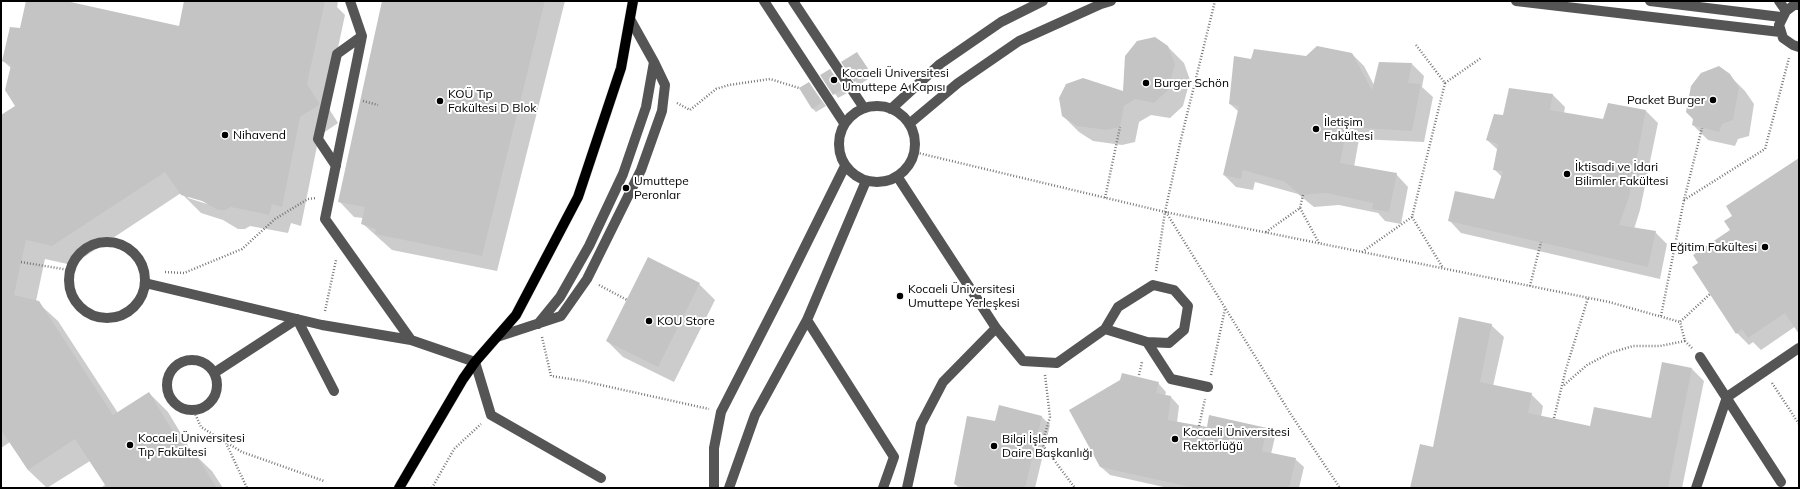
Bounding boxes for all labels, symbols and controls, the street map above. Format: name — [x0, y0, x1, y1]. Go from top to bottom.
place label: Kocaeli Üniversitesi Umuttepe A Kapısı — [842, 66, 949, 94]
marker: Kocaeli Üniversitesi Umuttepe A Kapısı — [829, 75, 839, 85]
place label: Burger Schön — [1154, 76, 1229, 90]
marker: Burger Schön — [1141, 78, 1151, 88]
place label: KOÜ Tıp Fakültesi D Blok — [448, 87, 536, 115]
place label: Packet Burger — [1627, 93, 1705, 107]
marker: Packet Burger — [1708, 95, 1718, 105]
marker: KOÜ Tıp Fakültesi D Blok — [435, 96, 445, 106]
place label: İletişim Fakültesi — [1324, 115, 1373, 143]
marker: İletişim Fakültesi — [1311, 124, 1321, 134]
place label: Nihavend — [233, 128, 286, 142]
marker: Nihavend — [220, 130, 230, 140]
place label: İktisadi ve İdari Bilimler Fakültesi — [1575, 160, 1668, 188]
marker: İktisadi ve İdari Bilimler Fakültesi — [1562, 169, 1572, 179]
place label: Umuttepe Peronlar — [634, 174, 689, 202]
marker: Umuttepe Peronlar — [621, 183, 631, 193]
place label: Eğitim Fakültesi — [1670, 240, 1757, 254]
marker: Eğitim Fakültesi — [1760, 242, 1770, 252]
place label: Kocaeli Üniversitesi Umuttepe Yerleşkesi — [908, 282, 1020, 310]
marker: Kocaeli Üniversitesi Umuttepe Yerleşkesi — [895, 291, 905, 301]
place label: KOU Store — [657, 314, 715, 328]
marker: KOU Store — [644, 316, 654, 326]
place label: Kocaeli Üniversitesi Rektörlüğü — [1183, 425, 1290, 453]
place label: Kocaeli Üniversitesi Tıp Fakültesi — [138, 431, 245, 459]
place label: Bilgi İşlem Daire Başkanlığı — [1002, 432, 1092, 460]
marker: Kocaeli Üniversitesi Rektörlüğü — [1170, 434, 1180, 444]
marker: Kocaeli Üniversitesi Tıp Fakültesi — [125, 440, 135, 450]
marker: Bilgi İşlem Daire Başkanlığı — [989, 441, 999, 451]

